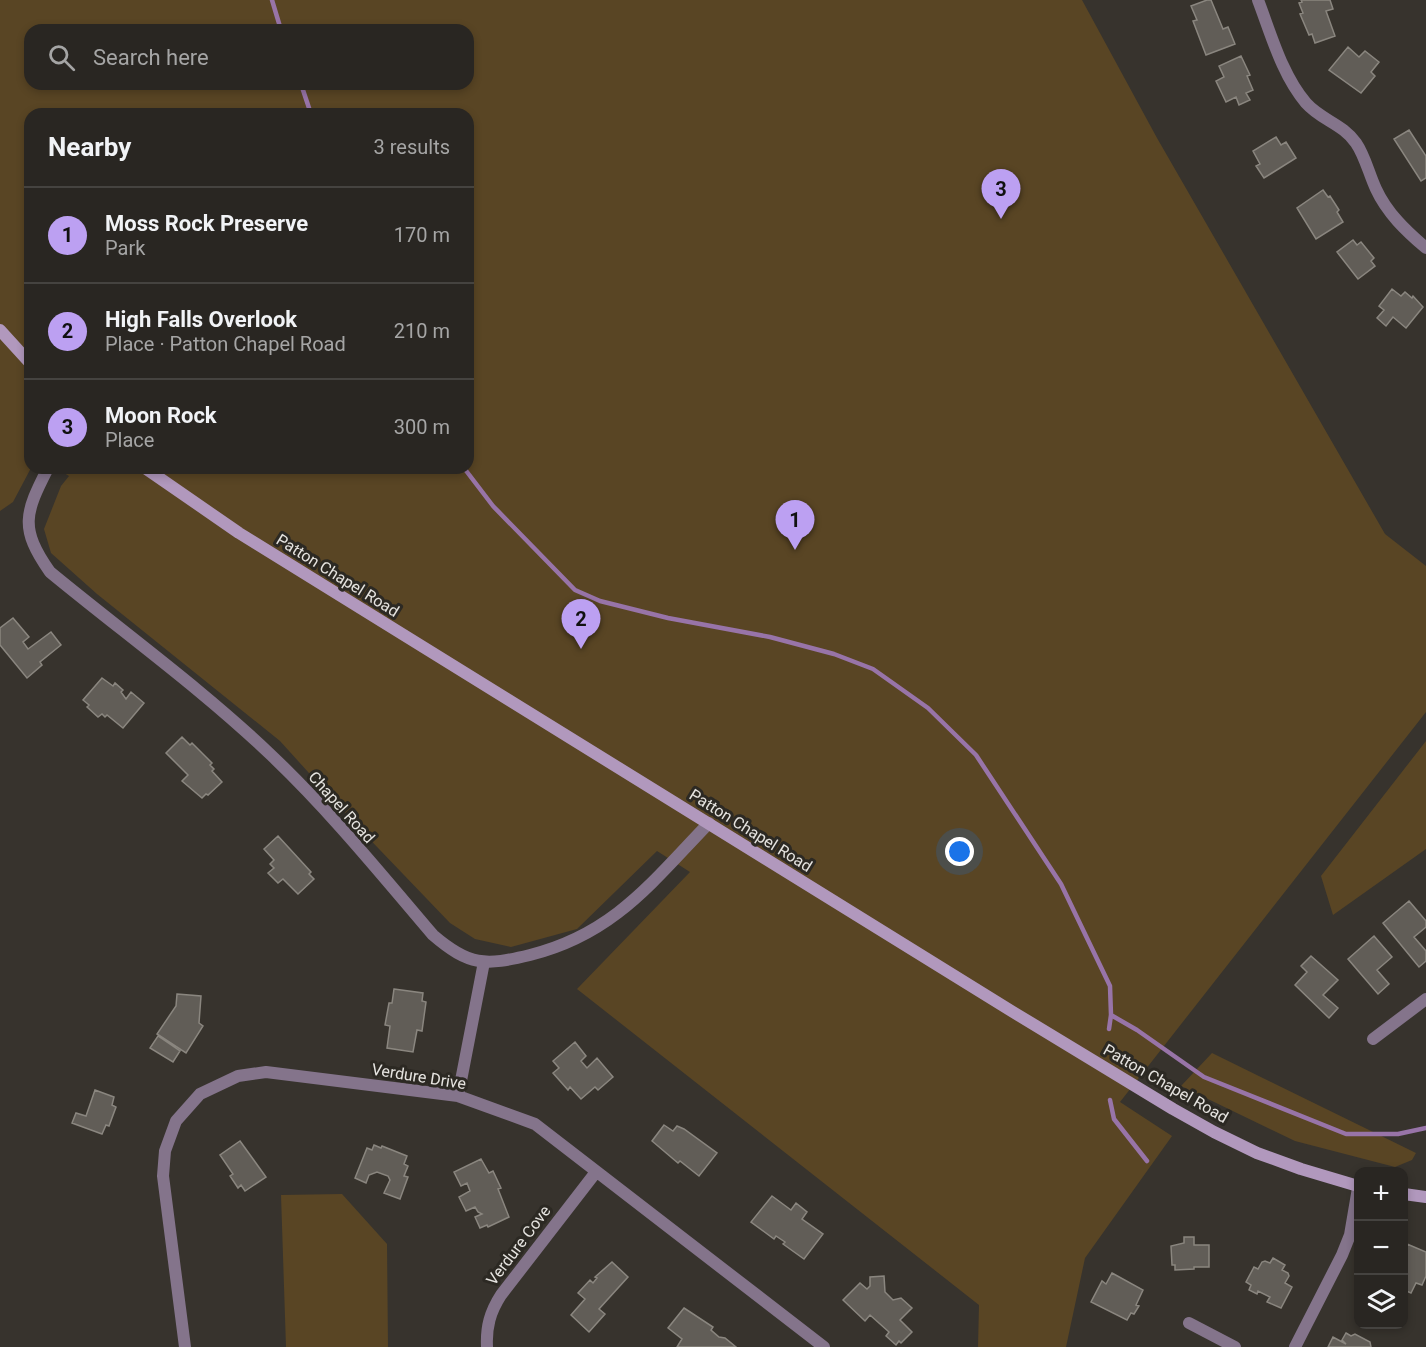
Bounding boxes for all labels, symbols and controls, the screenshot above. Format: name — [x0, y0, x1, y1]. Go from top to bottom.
search box — [24, 24, 474, 90]
icon: search — [45, 41, 78, 74]
text: Search here — [93, 45, 209, 70]
text: Nearby — [48, 132, 131, 162]
text: 3 results — [374, 135, 450, 159]
pin: 3 — [982, 170, 1020, 219]
text: Moss Rock Preserve — [105, 211, 308, 236]
text: 1 — [62, 223, 73, 247]
text: 170 m — [394, 223, 450, 247]
text: Park — [105, 236, 145, 260]
text: High Falls Overlook — [105, 307, 297, 332]
text: 2 — [62, 319, 73, 343]
text: 210 m — [394, 319, 450, 343]
text: Place · Patton Chapel Road — [105, 332, 346, 356]
text: Moon Rock — [105, 403, 217, 428]
text: 3 — [62, 415, 73, 439]
text: 300 m — [394, 415, 450, 439]
text: Place — [105, 428, 154, 452]
pin: 1 — [776, 500, 814, 550]
street label: Patton Chapel Road — [273, 530, 403, 621]
pin: 2 — [562, 600, 600, 649]
street label: Chapel Road — [304, 768, 379, 847]
street label: Patton Chapel Road — [686, 785, 816, 876]
your location — [945, 837, 974, 866]
street label: Patton Chapel Road — [1100, 1040, 1232, 1127]
street label: Verdure Drive — [370, 1060, 467, 1093]
map controls — [1354, 1167, 1408, 1329]
button: + — [1354, 1167, 1408, 1221]
street label: Verdure Cove — [482, 1202, 554, 1289]
button: − — [1354, 1221, 1408, 1275]
button: layers — [1354, 1275, 1408, 1329]

